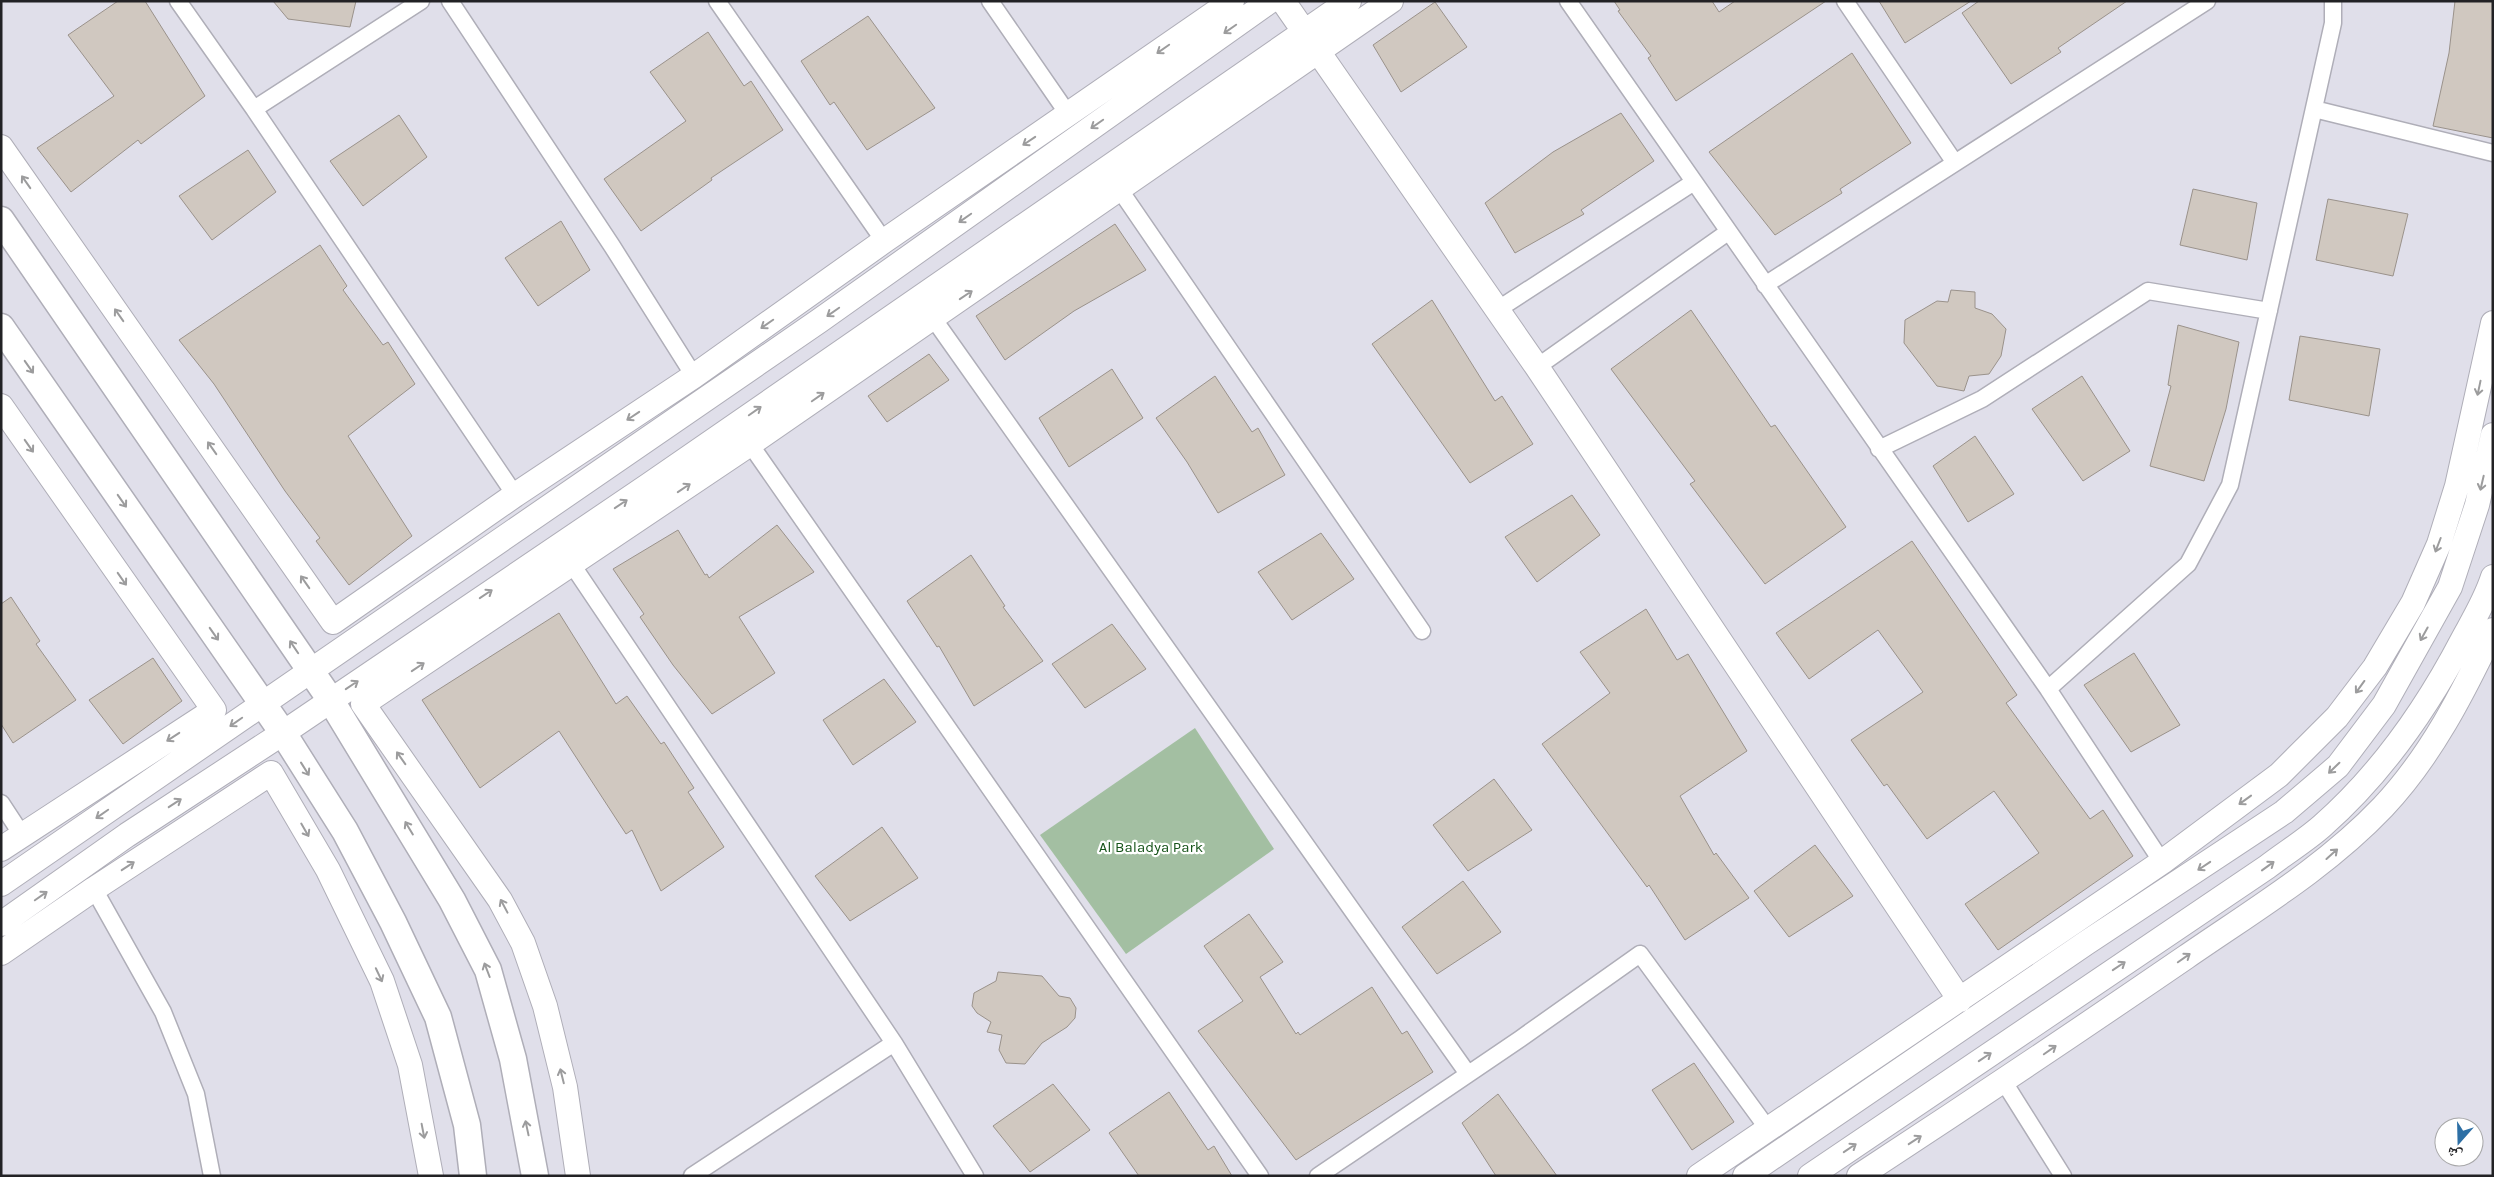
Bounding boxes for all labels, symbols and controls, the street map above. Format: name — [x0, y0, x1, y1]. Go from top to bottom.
one-way arrow — [1224, 24, 1237, 35]
one-way arrow — [1157, 44, 1171, 54]
one-way arrow — [1091, 119, 1105, 129]
one-way arrow — [1023, 136, 1037, 146]
one-way arrow — [21, 175, 31, 189]
one-way arrow — [958, 213, 972, 223]
one-way arrow — [959, 290, 973, 300]
one-way arrow — [826, 307, 840, 317]
one-way arrow — [114, 308, 124, 322]
one-way arrow — [760, 319, 774, 329]
one-way arrow — [24, 360, 34, 374]
one-way arrow — [2473, 379, 2483, 395]
one-way arrow — [811, 392, 825, 402]
one-way arrow — [748, 406, 762, 416]
one-way arrow — [626, 411, 640, 421]
one-way arrow — [24, 439, 34, 453]
one-way arrow — [207, 442, 217, 456]
one-way arrow — [2477, 474, 2486, 490]
one-way arrow — [676, 483, 690, 493]
one-way arrow — [117, 494, 127, 508]
one-way arrow — [614, 498, 628, 509]
one-way arrow — [2433, 537, 2443, 552]
one-way arrow — [117, 572, 127, 586]
one-way arrow — [300, 575, 310, 589]
one-way arrow — [479, 589, 493, 599]
one-way arrow — [2419, 626, 2429, 641]
one-way arrow — [209, 627, 219, 641]
one-way arrow — [289, 640, 299, 654]
one-way arrow — [411, 662, 425, 672]
one-way arrow — [344, 680, 358, 690]
one-way arrow — [2355, 680, 2365, 694]
one-way arrow — [229, 717, 243, 727]
one-way arrow — [166, 732, 180, 742]
one-way arrow — [396, 752, 406, 766]
one-way arrow — [300, 762, 311, 776]
one-way arrow — [2328, 762, 2340, 774]
one-way arrow — [2239, 795, 2252, 806]
one-way arrow — [167, 798, 181, 808]
one-way arrow — [95, 809, 109, 819]
one-way arrow — [403, 822, 413, 836]
one-way arrow — [300, 823, 310, 837]
park label: Al Baladya Park — [1099, 838, 1203, 856]
one-way arrow — [2325, 848, 2338, 860]
one-way arrow — [121, 861, 135, 872]
one-way arrow — [2198, 861, 2212, 871]
one-way arrow — [2261, 861, 2275, 871]
one-way arrow — [34, 891, 48, 901]
one-way arrow — [499, 899, 509, 914]
one-way arrow — [2177, 953, 2191, 963]
one-way arrow — [2112, 961, 2126, 971]
one-way arrow — [482, 963, 491, 979]
one-way arrow — [375, 967, 384, 982]
one-way arrow — [2043, 1045, 2057, 1055]
one-way arrow — [1977, 1052, 1991, 1062]
one-way arrow — [557, 1068, 566, 1084]
north arrow — [2434, 1117, 2484, 1167]
one-way arrow — [522, 1120, 532, 1136]
one-way arrow — [419, 1122, 428, 1138]
one-way arrow — [1908, 1134, 1922, 1145]
one-way arrow — [1843, 1143, 1857, 1153]
text: ش — [2445, 1143, 2465, 1164]

